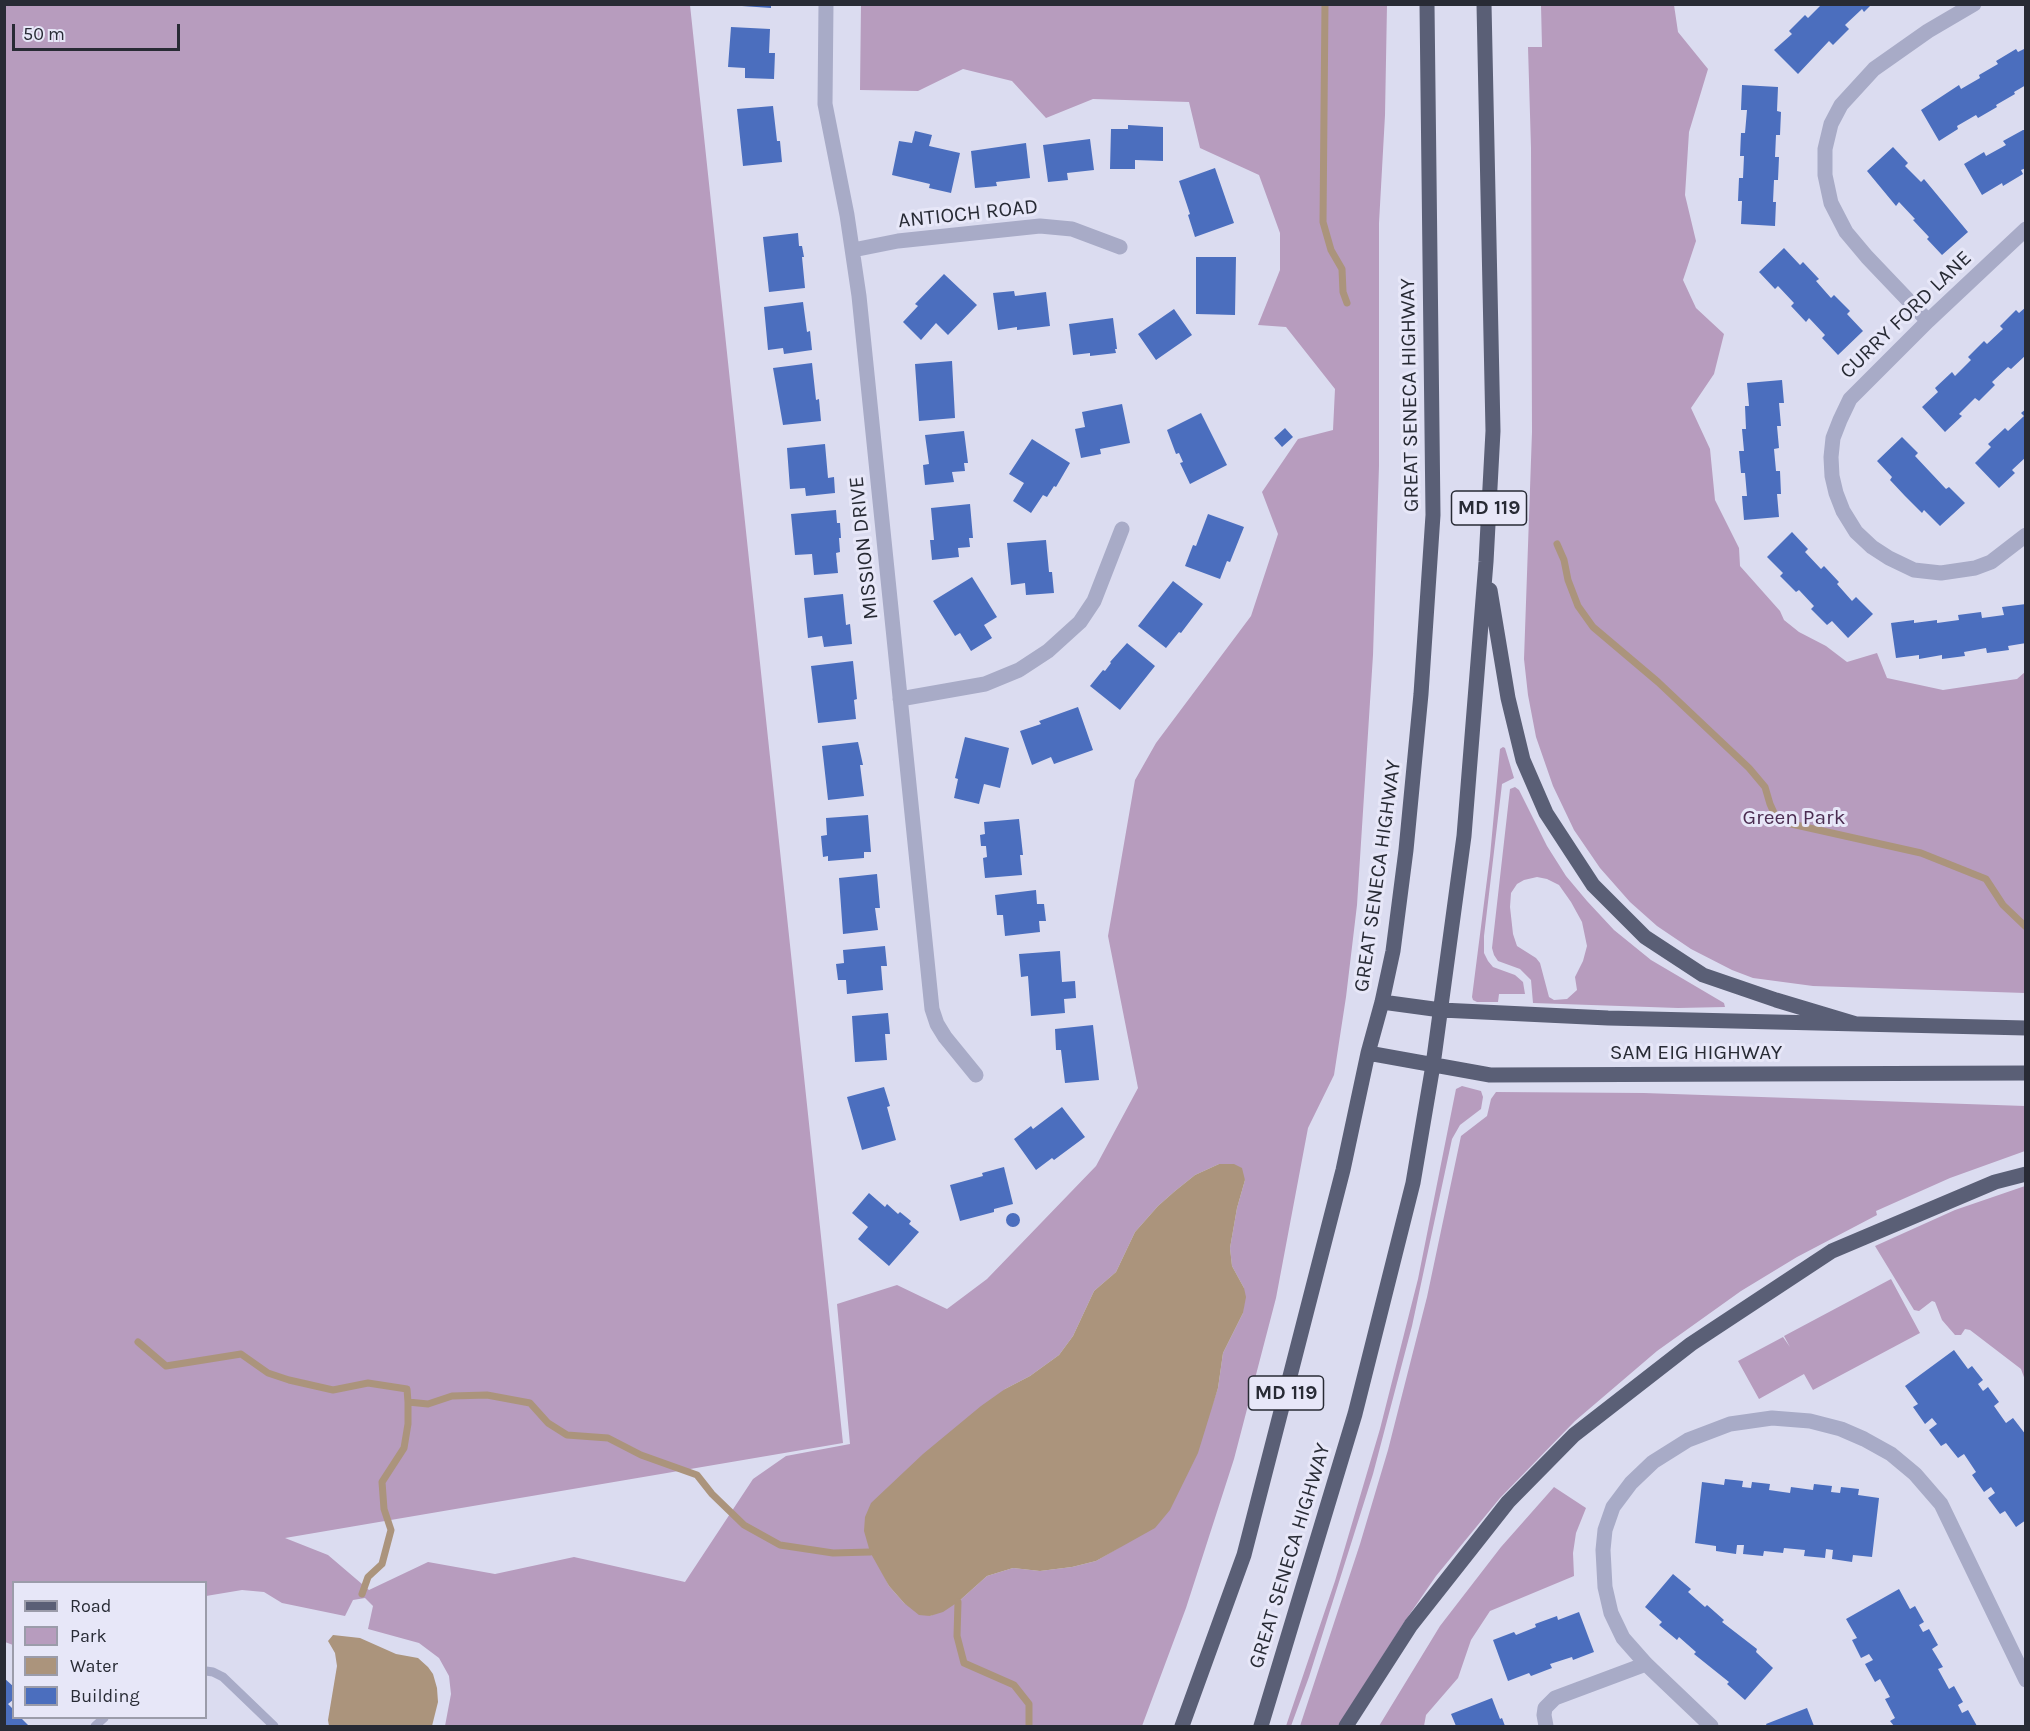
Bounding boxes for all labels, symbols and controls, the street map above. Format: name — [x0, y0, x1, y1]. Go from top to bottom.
scale bar — [15, 12, 183, 50]
text: 50 m — [23, 23, 65, 45]
street label: ANTIOCH ROAD — [897, 194, 1039, 234]
street label: CURRY FORD LANE — [1835, 246, 1977, 384]
street label: GREAT SENECA HIGHWAY — [1395, 278, 1425, 512]
street label: MISSION DRIVE — [844, 475, 884, 621]
road number: MD 119 — [1452, 491, 1526, 525]
street label: GREAT SENECA HIGHWAY — [1349, 758, 1407, 994]
park label: Green Park — [1743, 805, 1845, 831]
street label: SAM EIG HIGHWAY — [1610, 1040, 1782, 1066]
road number: MD 119 — [1248, 1376, 1324, 1410]
street label: GREAT SENECA HIGHWAY — [1244, 1440, 1336, 1672]
legend — [12, 1581, 207, 1719]
text: Road — [70, 1595, 111, 1617]
text: Park — [70, 1625, 107, 1647]
text: Water — [70, 1655, 118, 1677]
text: Building — [70, 1685, 140, 1707]

